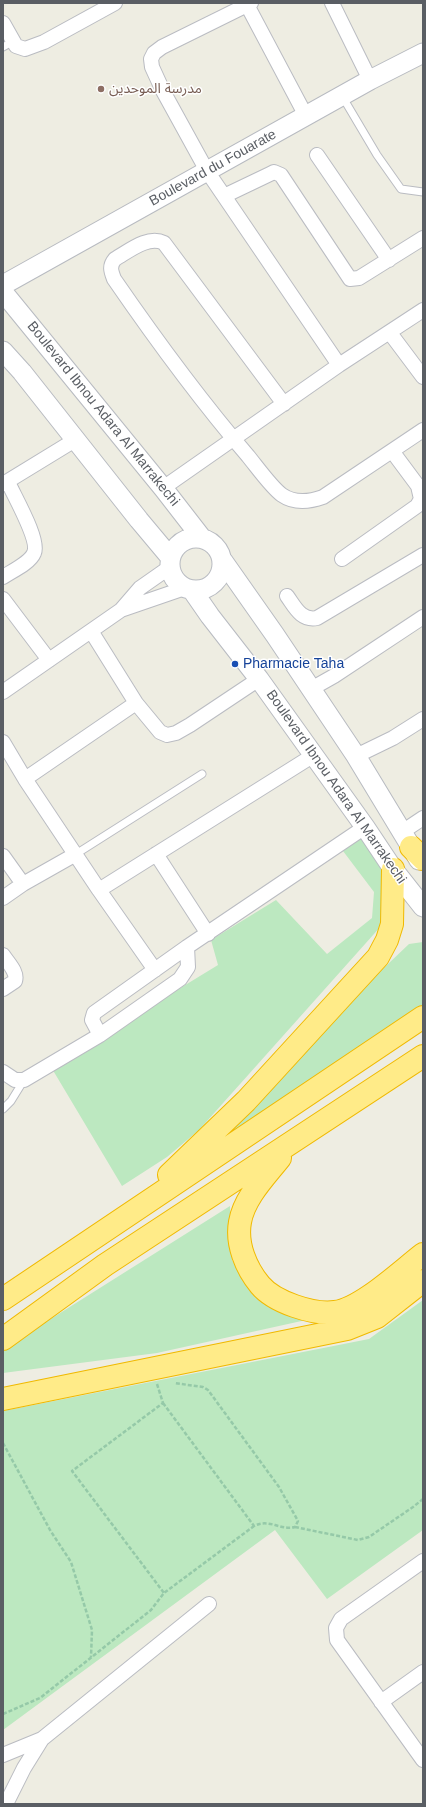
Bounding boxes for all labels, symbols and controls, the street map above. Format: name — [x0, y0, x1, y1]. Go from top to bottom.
place label: مدرسة الموحدين — [109, 81, 202, 97]
marker: مدرسة الموحدين — [96, 84, 106, 94]
street label: Boulevard du Fouarate — [147, 126, 279, 210]
street label: Boulevard Ibnou Adara Al Marrakechi — [23, 318, 183, 510]
place label: Pharmacie Taha — [243, 656, 344, 672]
marker: Pharmacie Taha — [230, 659, 240, 669]
street label: Boulevard Ibnou Adara Al Marrakechi — [262, 687, 410, 887]

